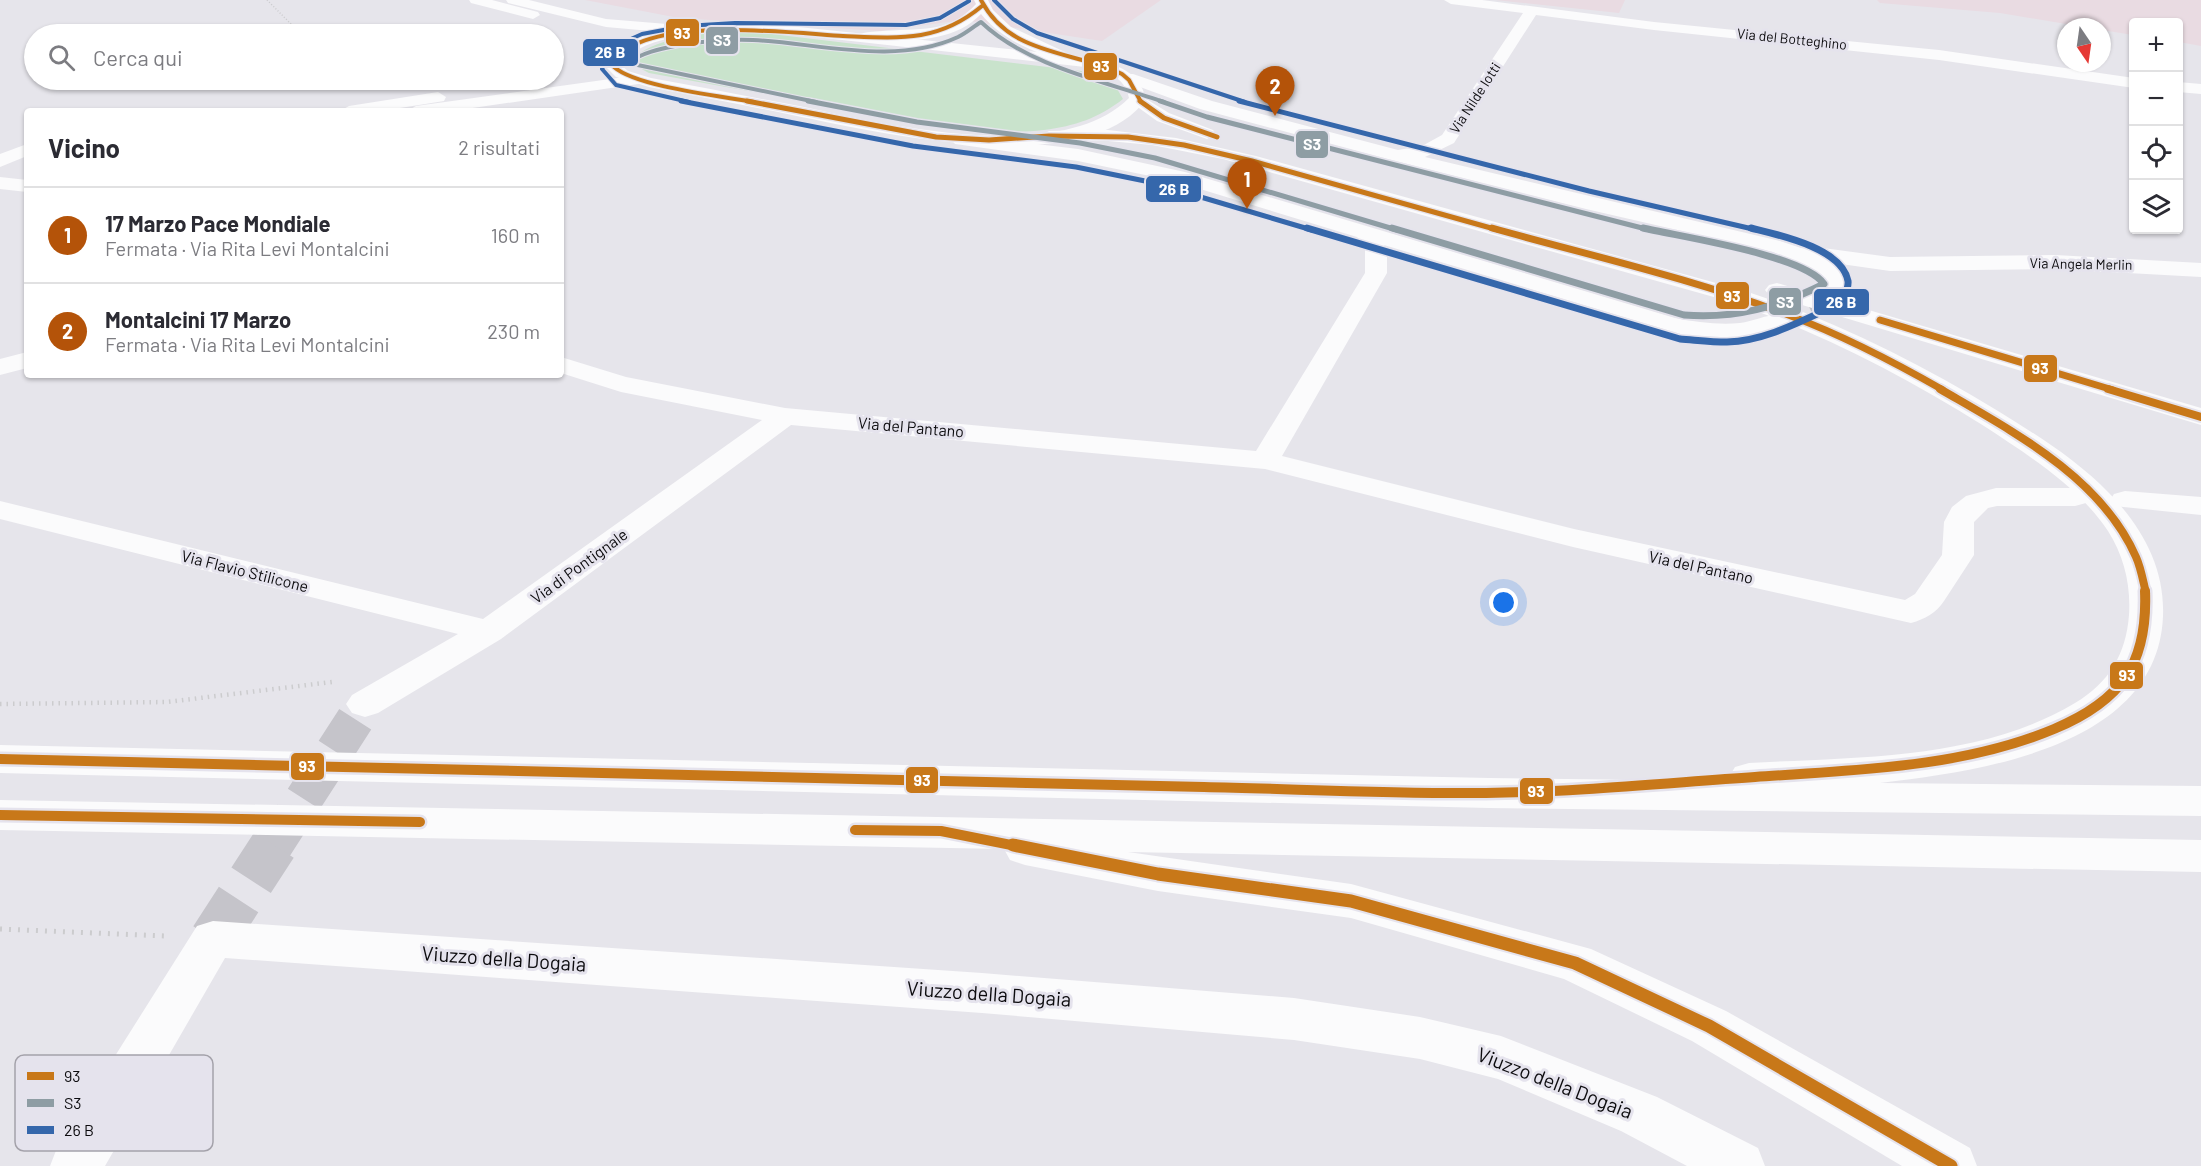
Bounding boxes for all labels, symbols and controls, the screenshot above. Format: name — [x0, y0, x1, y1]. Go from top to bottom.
line badge: 93 — [665, 18, 700, 47]
north arrow — [2057, 18, 2111, 72]
map controls — [2129, 18, 2183, 234]
button: + — [2129, 18, 2183, 72]
text: 93 — [673, 23, 691, 42]
search box — [24, 24, 564, 90]
street label: Via del Botteghino — [1736, 24, 1848, 53]
line badge: S3 — [705, 26, 739, 55]
text: S3 — [713, 30, 731, 49]
line badge: 26 B — [582, 38, 639, 67]
icon: search — [45, 41, 78, 74]
text: 26 B — [595, 42, 625, 61]
text: Cerca qui — [93, 44, 183, 70]
line badge: 93 — [1083, 52, 1118, 81]
text: 93 — [1092, 56, 1110, 75]
street label: Via Nilde Iotti — [1445, 59, 1504, 136]
pin: 2 — [1256, 66, 1294, 116]
button: − — [2129, 72, 2183, 126]
button: locate — [2129, 126, 2183, 180]
line badge: S3 — [1295, 130, 1329, 159]
text: Vicino — [48, 132, 120, 163]
text: S3 — [1303, 134, 1321, 153]
text: 2 risultati — [458, 135, 540, 159]
pin: 1 — [1228, 160, 1266, 209]
line badge: 26 B — [1145, 175, 1202, 203]
text: 26 B — [1159, 179, 1189, 198]
button: layers — [2129, 180, 2183, 234]
text: 17 Marzo Pace Mondiale — [105, 210, 331, 236]
text: 1 — [64, 223, 71, 247]
text: 160 m — [491, 223, 540, 247]
text: Fermata · Via Rita Levi Montalcini — [105, 236, 390, 260]
street label: Via Angela Merlin — [2029, 254, 2133, 273]
line badge: 93 — [1715, 281, 1750, 310]
text: 93 — [1723, 286, 1741, 305]
line badge: S3 — [1768, 287, 1802, 316]
line badge: 26 B — [1813, 288, 1870, 316]
text: S3 — [1776, 292, 1794, 311]
text: 26 B — [1826, 292, 1856, 311]
text: Montalcini 17 Marzo — [105, 306, 291, 332]
text: 2 — [62, 319, 73, 343]
text: 230 m — [487, 319, 540, 343]
text: Fermata · Via Rita Levi Montalcini — [105, 332, 390, 356]
line badge: 93 — [2023, 354, 2058, 383]
text: 93 — [2031, 358, 2049, 377]
street label: Via del Pantano — [857, 412, 965, 441]
street label: Via di Pontignale — [527, 524, 631, 607]
street label: Via Flavio Stilicone — [180, 546, 311, 596]
street label: Via del Pantano — [1647, 546, 1755, 587]
your location — [1489, 588, 1518, 617]
line badge: 93 — [2109, 661, 2144, 690]
text: 93 — [2118, 665, 2136, 684]
line badge: 93 — [290, 752, 325, 781]
text: 93 — [298, 756, 316, 775]
line badge: 93 — [905, 766, 939, 794]
text: 93 — [913, 770, 931, 789]
line badge: 93 — [1519, 777, 1554, 805]
text: 93 — [1527, 781, 1545, 800]
street label: Viuzzo della Dogaia — [421, 940, 587, 976]
street label: Viuzzo della Dogaia — [906, 975, 1072, 1011]
street label: Viuzzo della Dogaia — [1474, 1041, 1637, 1123]
legend — [15, 1055, 213, 1151]
text: 93 — [64, 1066, 81, 1085]
text: S3 — [64, 1093, 82, 1112]
text: 26 B — [64, 1120, 94, 1139]

